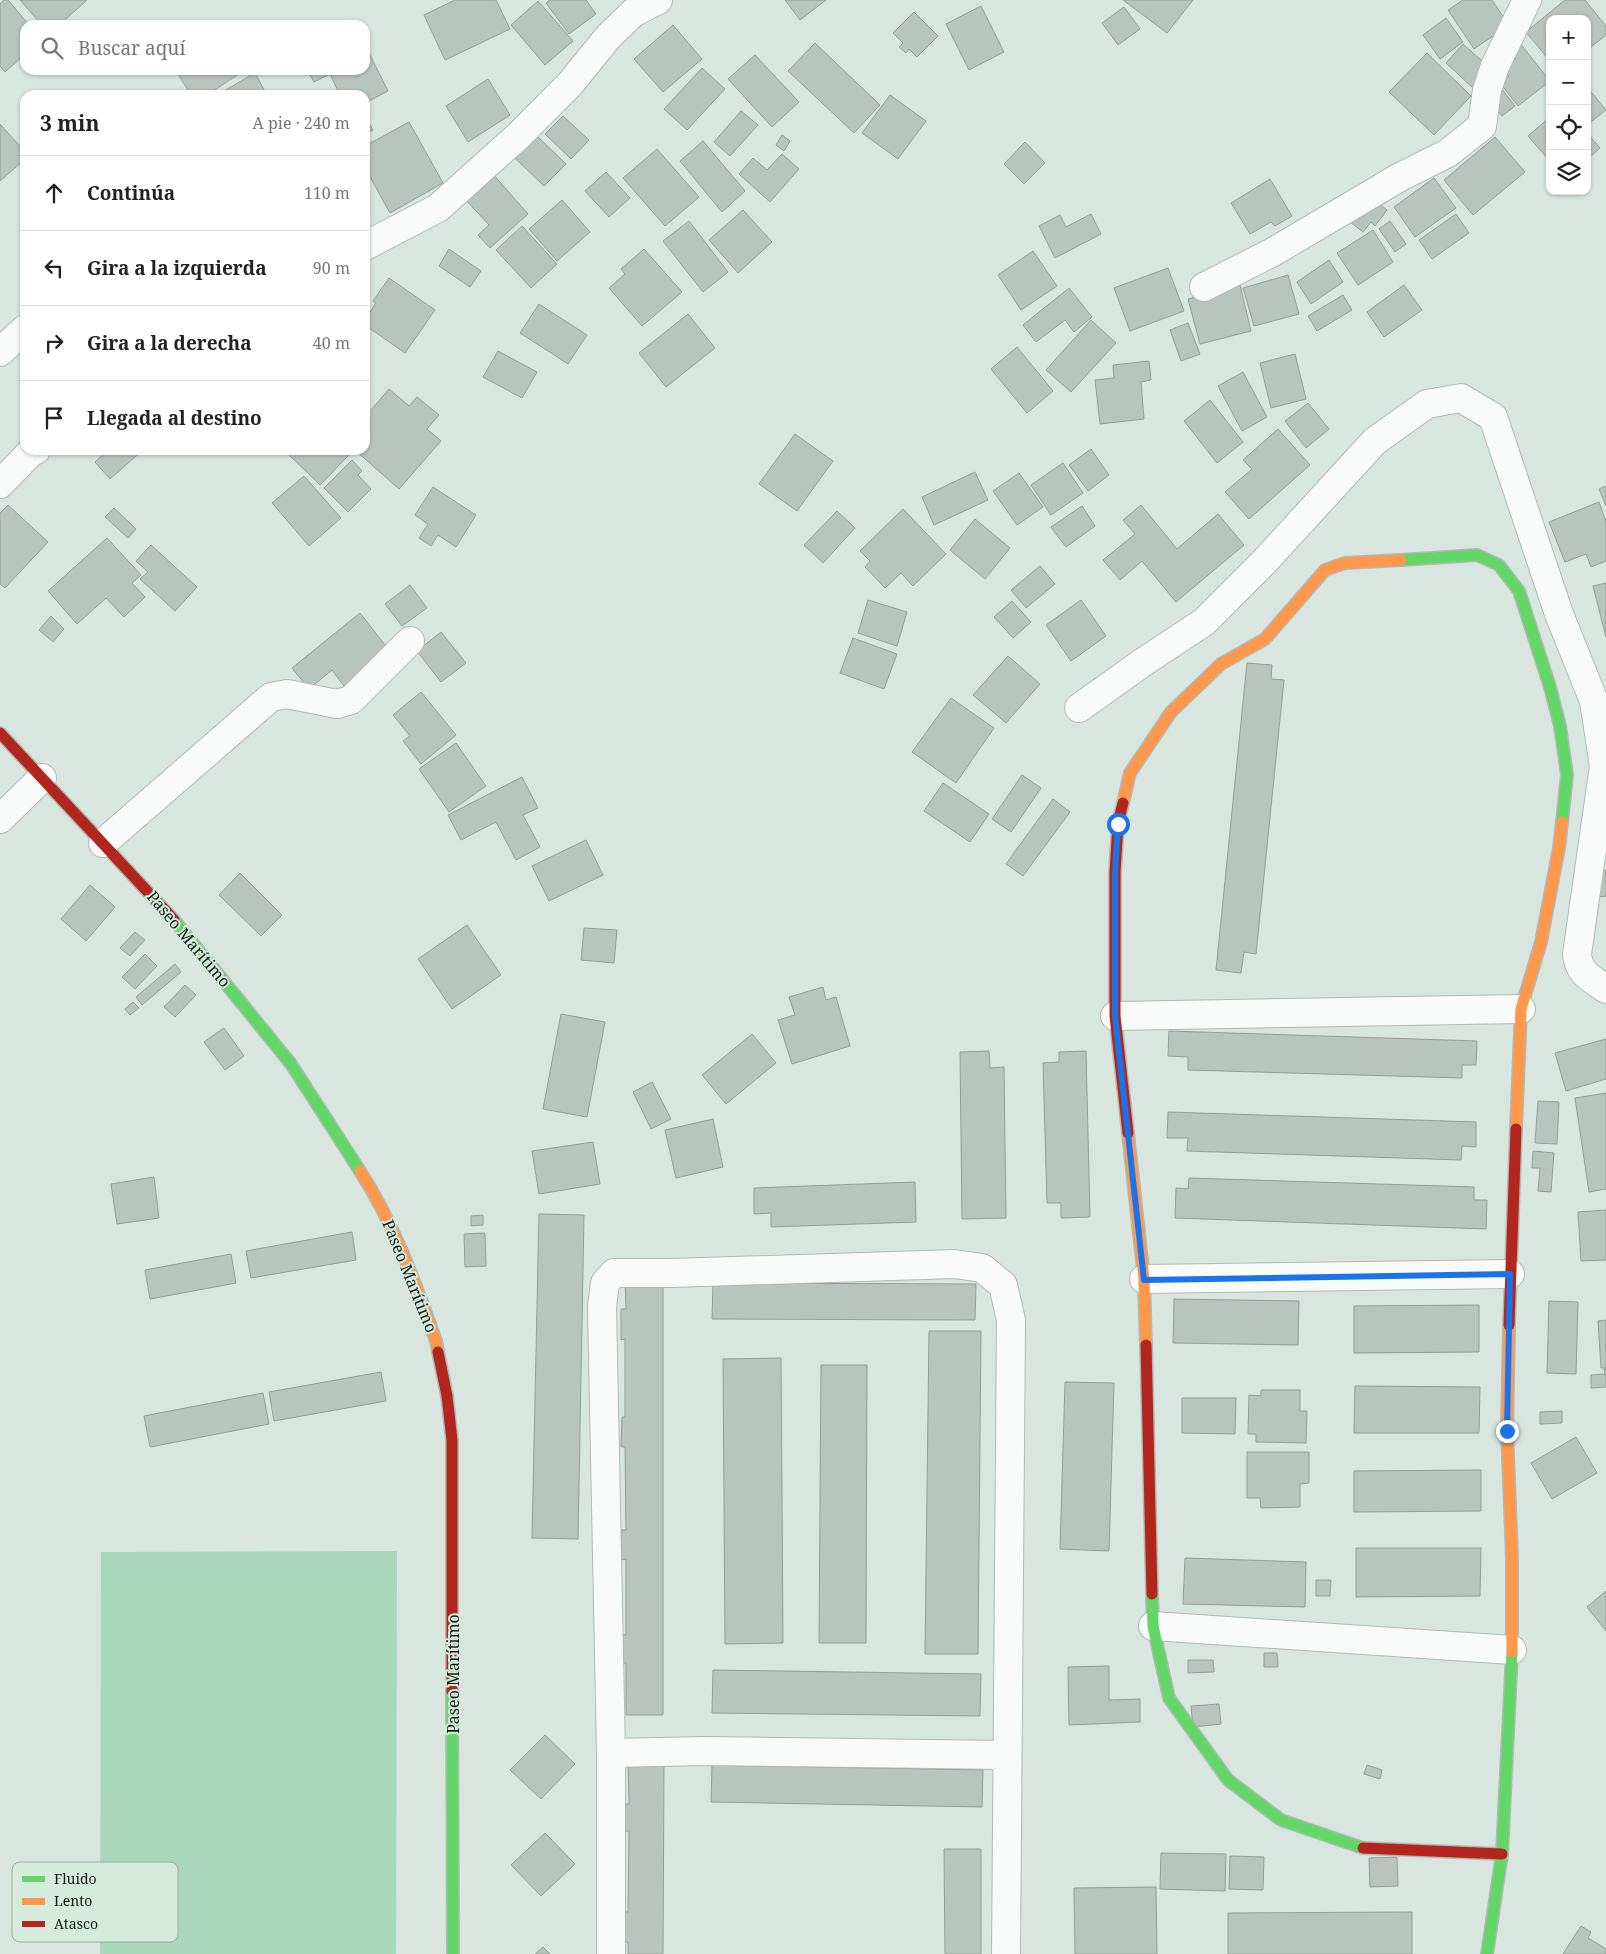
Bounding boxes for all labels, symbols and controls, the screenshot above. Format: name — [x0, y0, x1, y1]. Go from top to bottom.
map controls — [1546, 15, 1591, 195]
button: + — [1546, 15, 1591, 60]
search box — [20, 20, 370, 75]
icon: search — [38, 34, 66, 62]
text: Buscar aquí — [78, 35, 186, 61]
button: − — [1546, 60, 1591, 105]
button: locate — [1546, 105, 1591, 150]
text: 3 min — [40, 109, 99, 137]
text: A pie · 240 m — [253, 112, 350, 134]
button: layers — [1546, 150, 1591, 195]
icon: ahead — [40, 179, 68, 207]
text: Continúa — [87, 180, 175, 206]
text: 110 m — [304, 182, 350, 204]
icon: left — [40, 254, 68, 282]
text: Gira a la izquierda — [87, 255, 267, 281]
text: 90 m — [313, 257, 350, 279]
icon: right — [40, 329, 68, 357]
text: Gira a la derecha — [87, 330, 252, 356]
text: 40 m — [313, 332, 350, 354]
icon: arrive — [40, 404, 68, 432]
text: Llegada al destino — [87, 405, 262, 431]
route start — [1107, 813, 1130, 836]
street label: Paseo Marítimo — [142, 886, 236, 992]
street label: Paseo Marítimo — [377, 1216, 443, 1336]
route end — [1496, 1420, 1519, 1443]
street label: Paseo Marítimo — [442, 1614, 464, 1734]
legend — [12, 1862, 178, 1942]
text: Fluido — [54, 1869, 97, 1888]
text: Lento — [54, 1891, 92, 1910]
text: Atasco — [54, 1914, 98, 1933]

